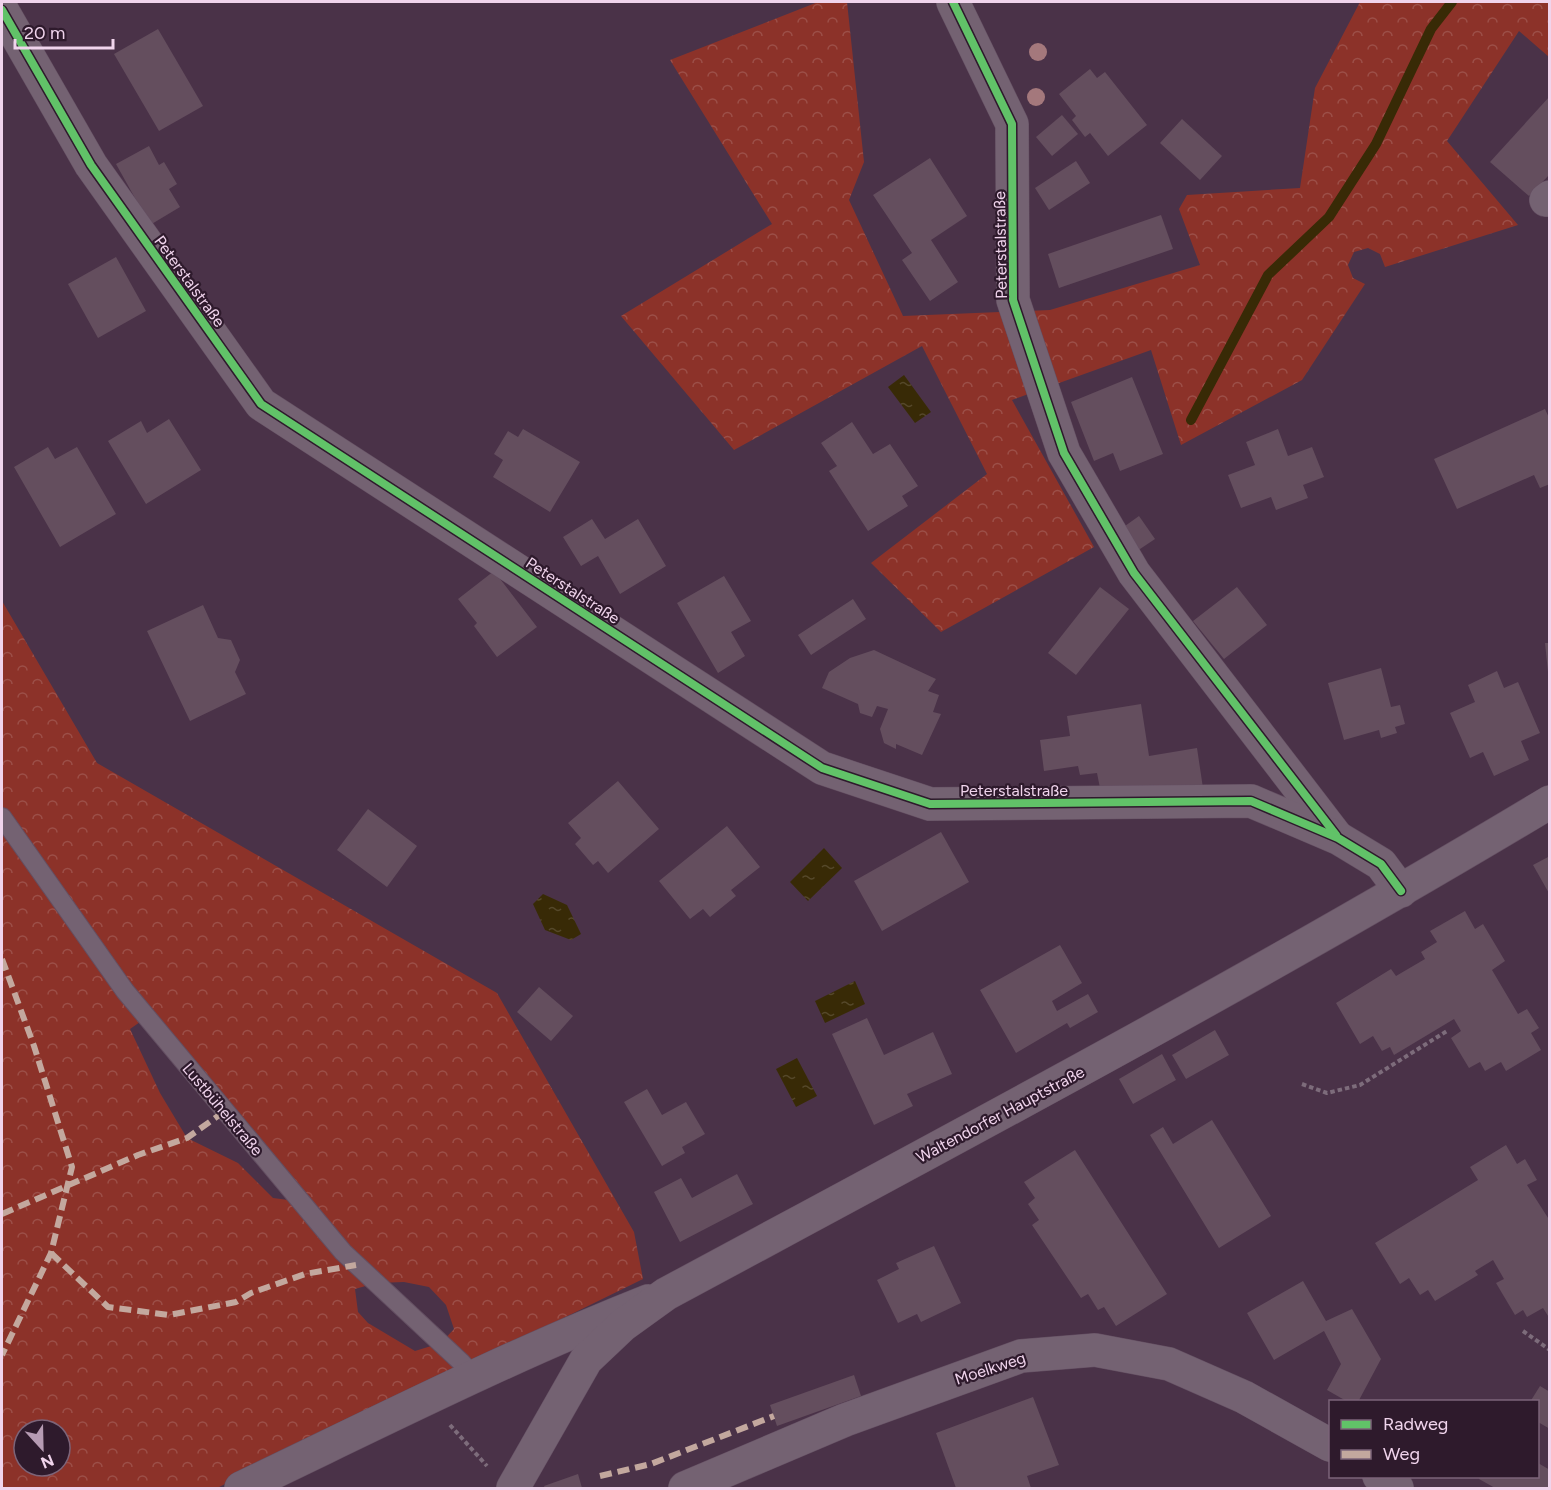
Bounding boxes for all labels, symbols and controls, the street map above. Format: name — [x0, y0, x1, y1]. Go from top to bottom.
scale bar — [15, 12, 112, 50]
text: 20 m — [24, 22, 65, 44]
street label: Peterstalstraße — [990, 191, 1011, 299]
street label: Peterstalstraße — [150, 232, 229, 331]
street label: Peterstalstraße — [522, 553, 623, 628]
street label: Peterstalstraße — [960, 781, 1068, 800]
street label: Lustbühelstraße — [178, 1059, 267, 1160]
street label: Waltendorfer Hauptstraße — [913, 1062, 1088, 1167]
street label: Moelkweg — [952, 1348, 1028, 1389]
legend — [1329, 1400, 1539, 1478]
text: Radweg — [1383, 1413, 1448, 1435]
north arrow — [12, 1418, 72, 1478]
text: Weg — [1383, 1443, 1420, 1465]
text: N — [38, 1450, 57, 1473]

